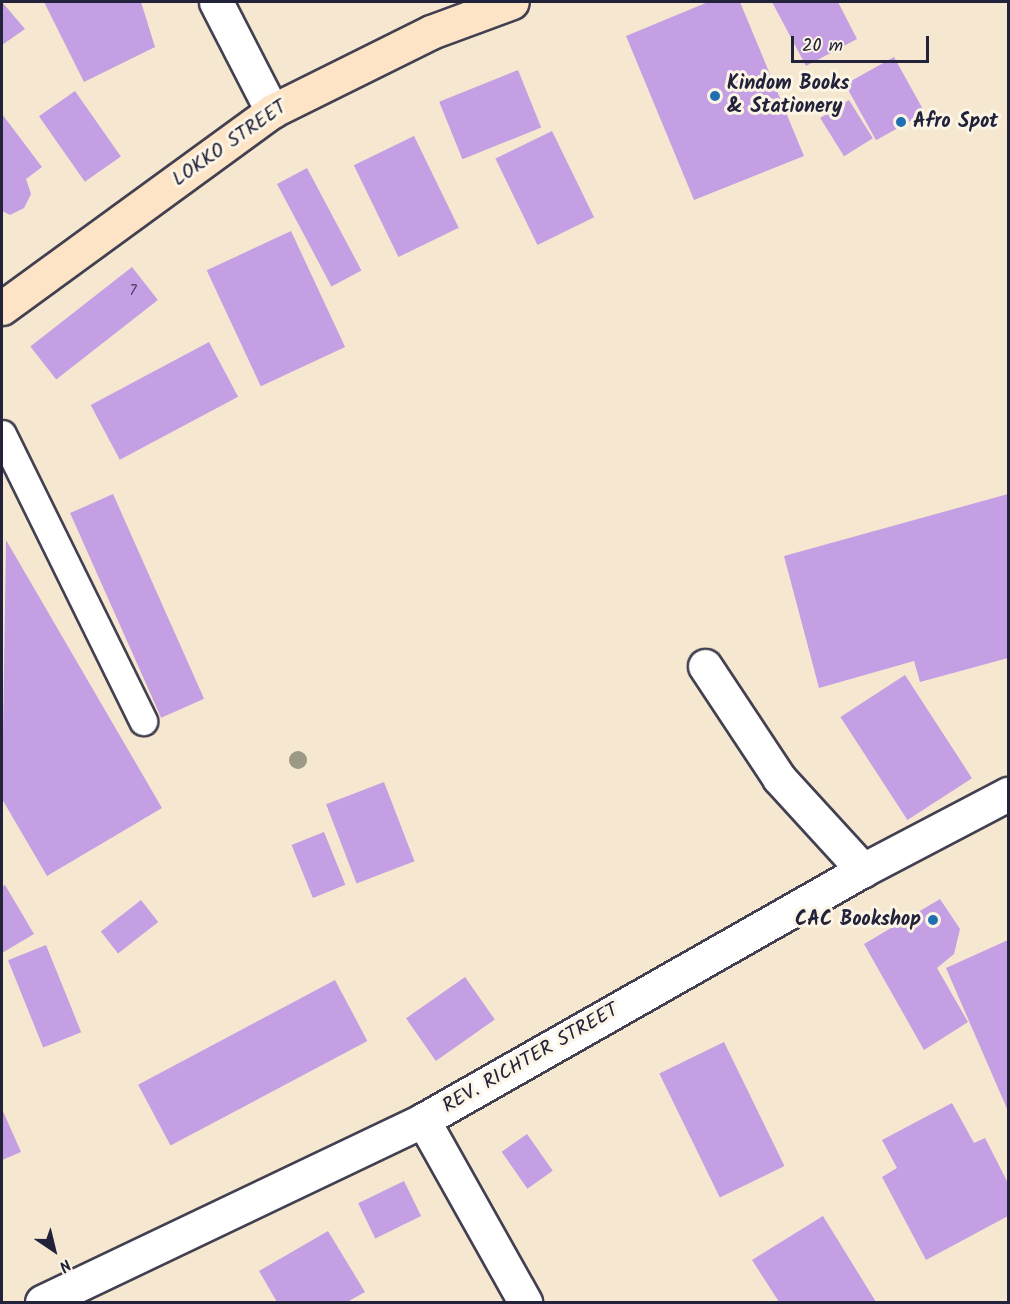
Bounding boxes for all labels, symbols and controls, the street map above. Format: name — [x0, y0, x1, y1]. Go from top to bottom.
scale bar — [794, 24, 932, 62]
text: 20 m — [802, 32, 843, 61]
place label: Kindom Books & Stationery — [727, 72, 849, 119]
marker: Kindom Books & Stationery — [708, 89, 722, 103]
street label: LOKKO STREET — [168, 96, 292, 192]
place label: Afro Spot — [913, 110, 998, 134]
marker: Afro Spot — [894, 115, 908, 129]
house number: 7 — [129, 281, 137, 301]
place label: CAC Bookshop — [795, 908, 921, 932]
marker: CAC Bookshop — [926, 913, 940, 927]
street label: REV. RICHTER STREET — [439, 999, 623, 1119]
north arrow — [24, 1220, 84, 1280]
text: N — [53, 1252, 76, 1278]

